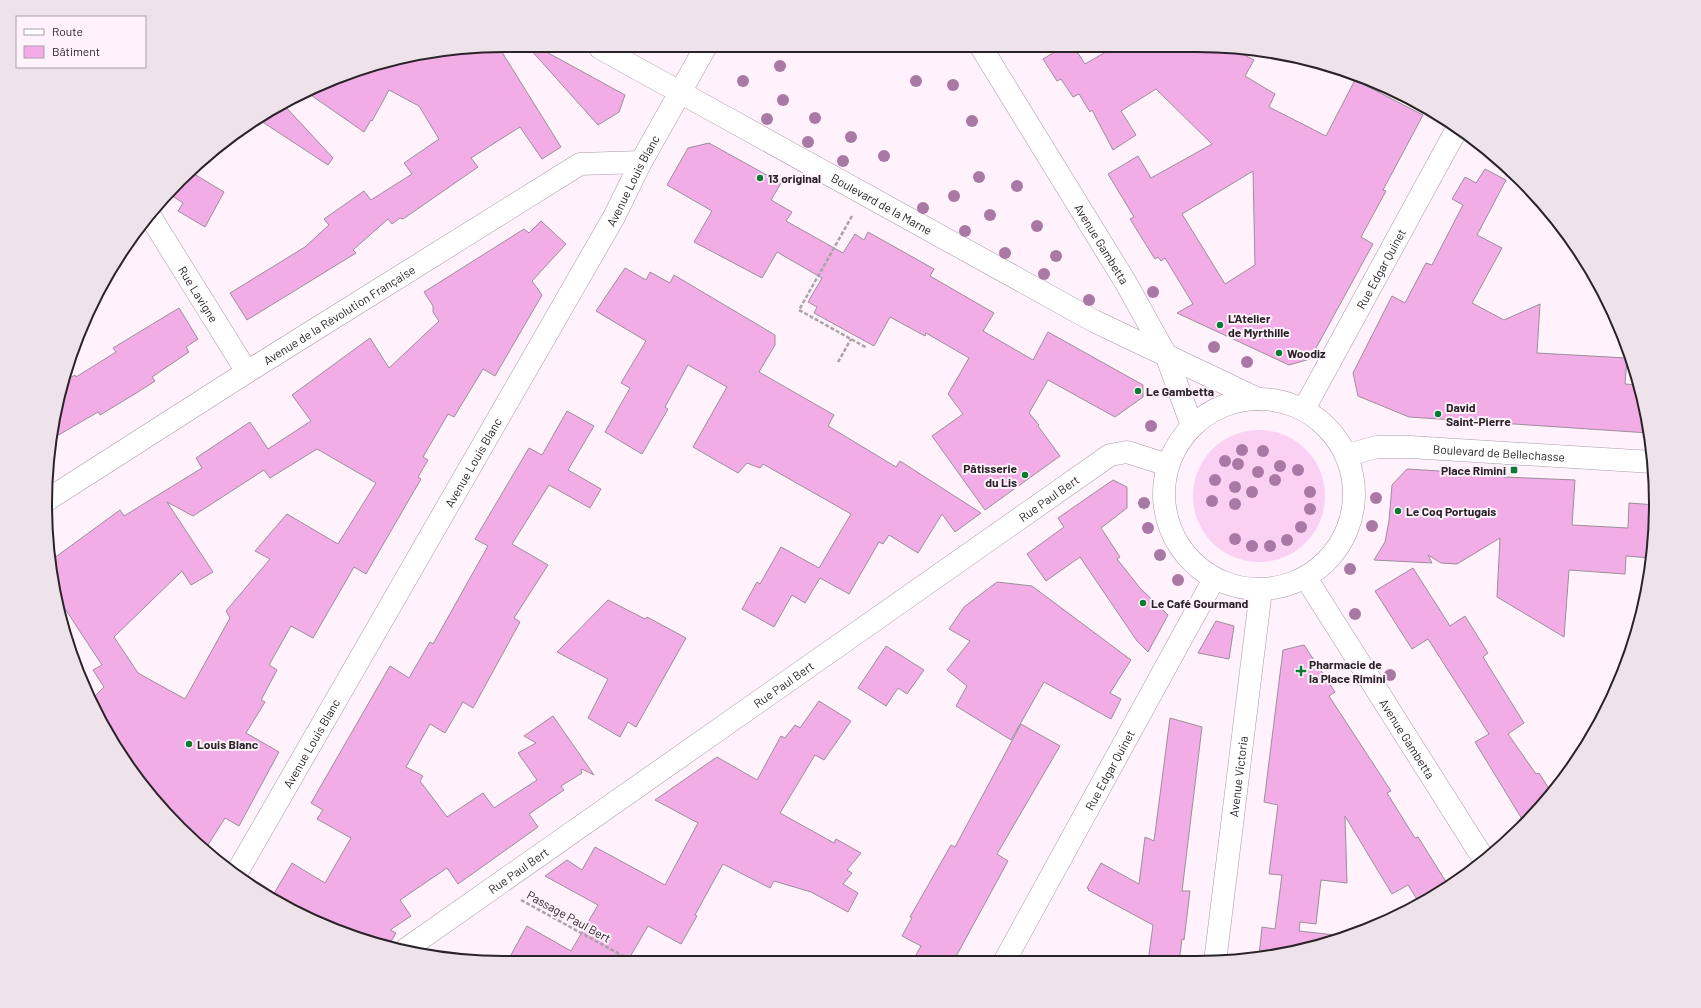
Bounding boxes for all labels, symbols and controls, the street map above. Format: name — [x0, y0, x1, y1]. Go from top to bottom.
legend — [16, 16, 146, 68]
text: Route — [52, 24, 83, 38]
text: Bâtiment — [52, 44, 100, 58]
street label: Avenue Louis Blanc — [603, 132, 662, 229]
street label: Boulevard de la Marne — [829, 170, 935, 237]
place label: 13 original — [768, 171, 821, 185]
marker: 13 original — [755, 173, 765, 183]
street label: Avenue Gambetta — [1072, 201, 1132, 287]
street label: Rue Edgar Quinet — [1353, 226, 1408, 311]
street label: Avenue de la Révolution Française — [261, 262, 417, 367]
street label: Rue Lavigne — [176, 263, 221, 325]
place label: L'Atelier de Myrthille — [1228, 311, 1290, 339]
marker: L'Atelier de Myrthille — [1215, 320, 1225, 330]
place label: Woodiz — [1287, 346, 1326, 360]
marker: Woodiz — [1274, 348, 1284, 358]
place label: Le Gambetta — [1146, 384, 1214, 398]
marker: Le Gambetta — [1133, 386, 1143, 396]
place label: David Saint-Pierre — [1446, 400, 1511, 428]
marker: David Saint-Pierre — [1433, 409, 1443, 419]
street label: Avenue Louis Blanc — [442, 415, 504, 509]
street label: Boulevard de Bellechasse — [1432, 441, 1565, 464]
place label: Pâtisserie du Lis — [963, 461, 1017, 489]
place label: Place Rimini — [1441, 463, 1506, 477]
marker: Place Rimini — [1509, 465, 1519, 475]
marker: Pâtisserie du Lis — [1020, 470, 1030, 480]
street label: Rue Paul Bert — [1016, 472, 1081, 524]
place label: Le Coq Portugais — [1406, 504, 1496, 518]
marker: Le Coq Portugais — [1393, 506, 1403, 516]
place label: Le Café Gourmand — [1151, 596, 1249, 610]
marker: Le Café Gourmand — [1138, 598, 1148, 608]
place label: Pharmacie de la Place Rimini — [1309, 657, 1386, 685]
street label: Rue Paul Bert — [751, 658, 816, 710]
marker: Pharmacie de la Place Rimini — [1296, 666, 1306, 676]
street label: Avenue Louis Blanc — [280, 696, 342, 790]
street label: Avenue Gambetta — [1377, 696, 1438, 781]
street label: Rue Edgar Quinet — [1082, 727, 1137, 812]
street label: Avenue Victoria — [1226, 735, 1250, 818]
place label: Louis Blanc — [197, 737, 259, 751]
marker: Louis Blanc — [184, 739, 194, 749]
street label: Rue Paul Bert — [485, 844, 551, 896]
street label: Passage Paul Bert — [525, 887, 613, 945]

